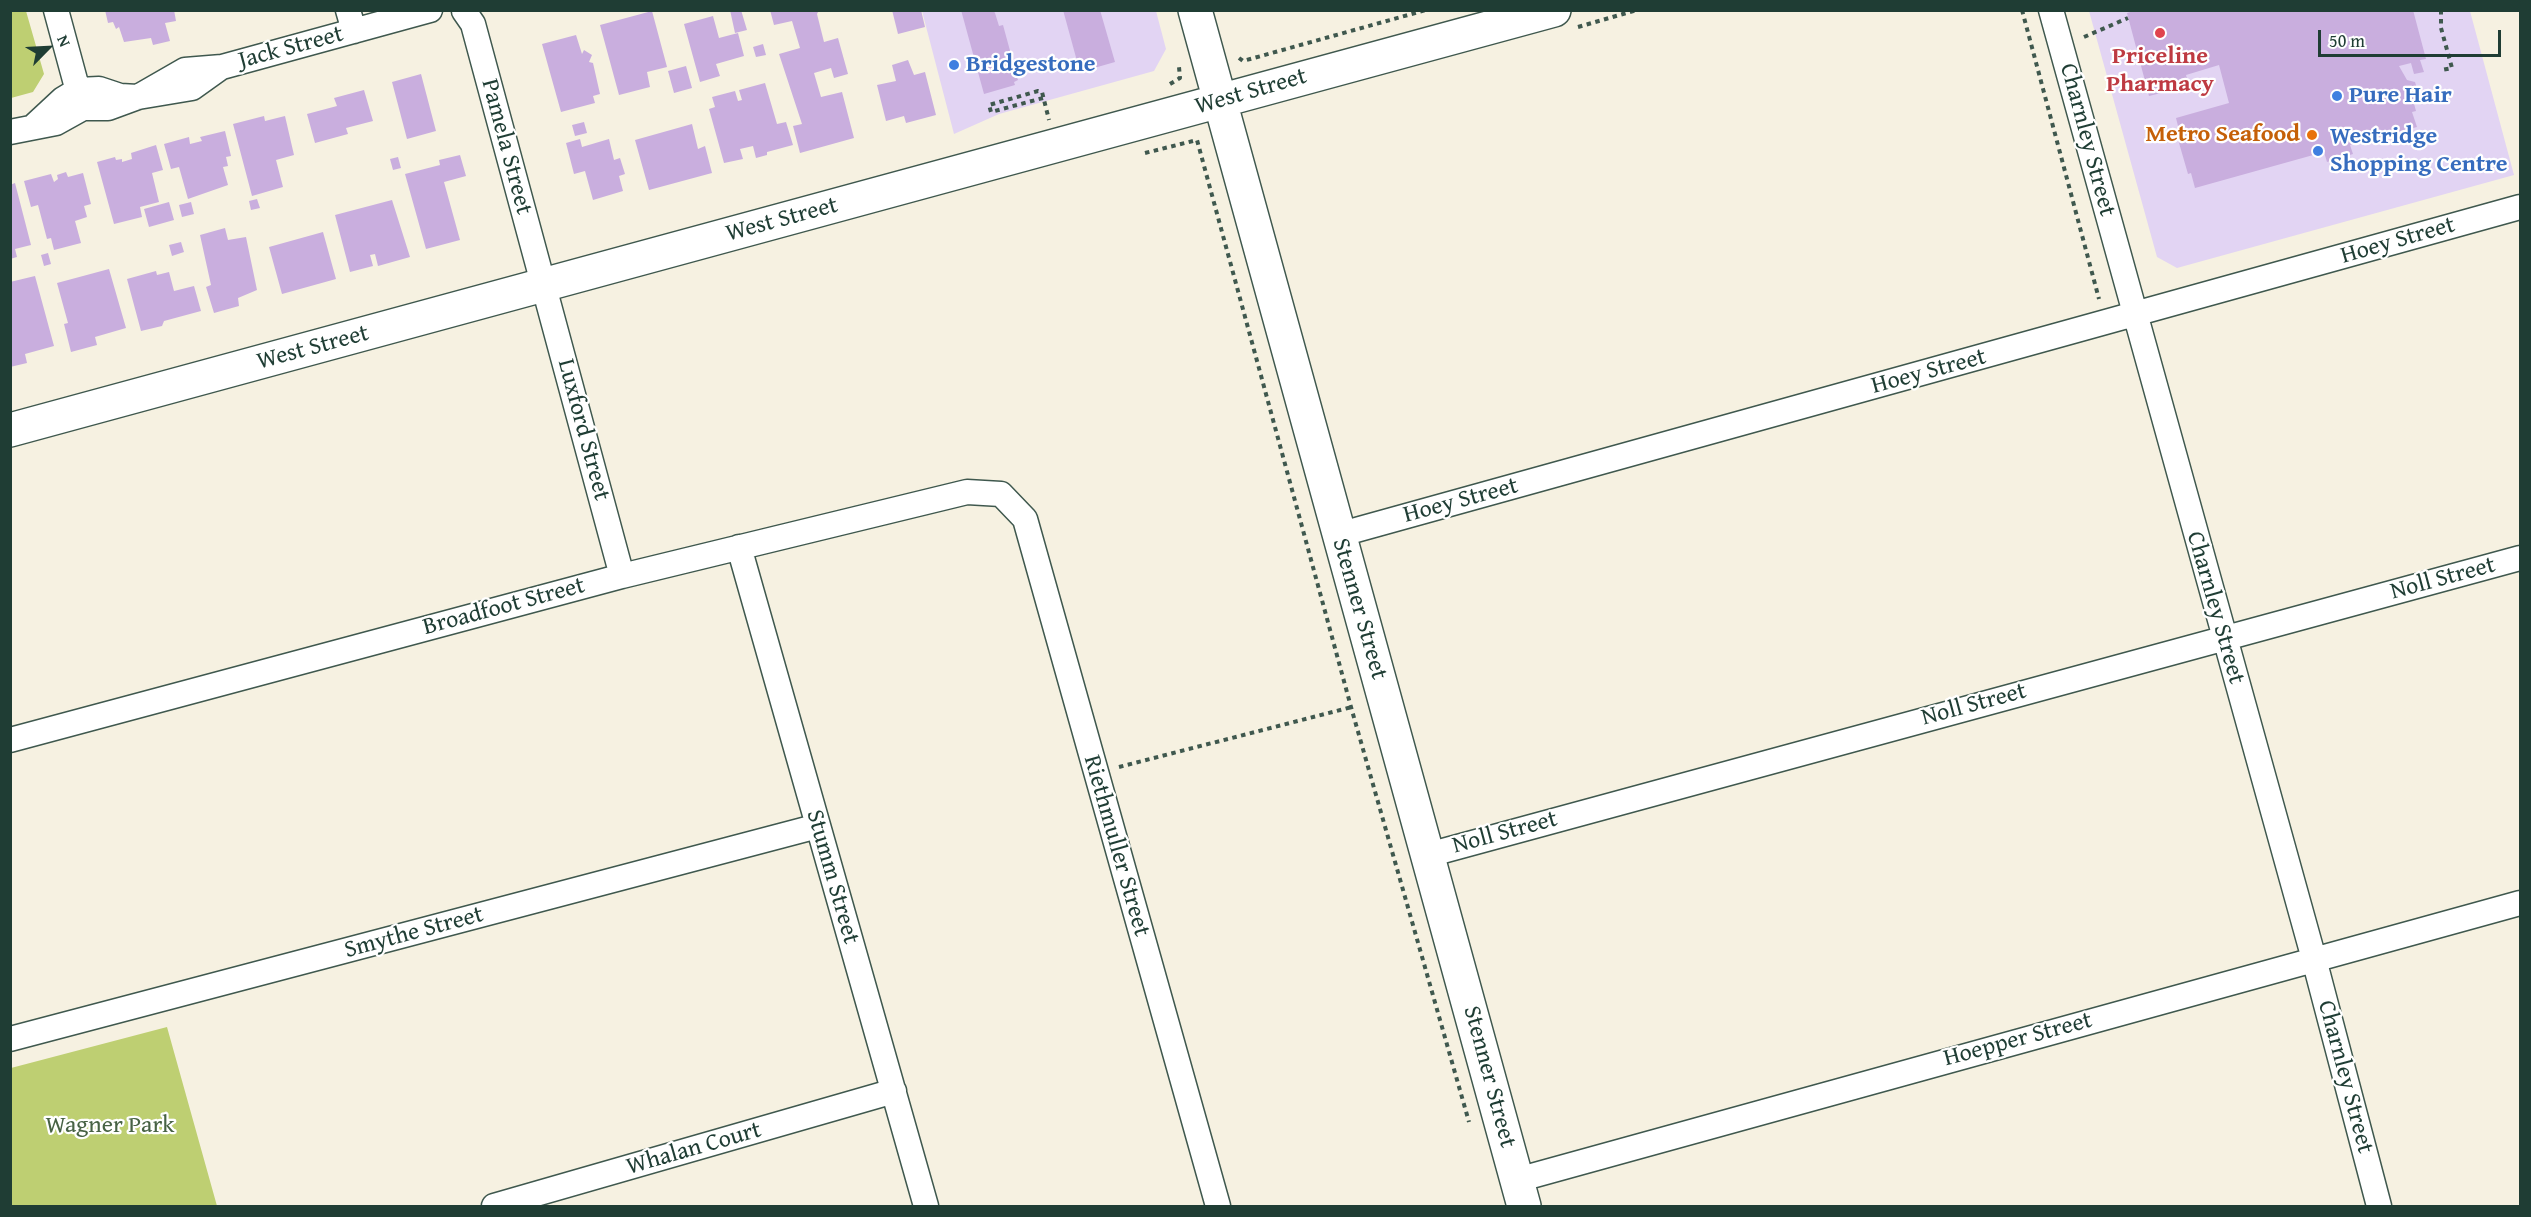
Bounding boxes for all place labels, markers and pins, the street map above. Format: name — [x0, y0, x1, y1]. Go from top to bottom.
marker: Priceline Pharmacy — [2153, 26, 2167, 40]
place label: Priceline Pharmacy — [2106, 43, 2214, 99]
place label: Bridgestone — [966, 51, 1096, 79]
marker: Bridgestone — [947, 58, 961, 72]
place label: Pure Hair — [2349, 82, 2452, 110]
marker: Pure Hair — [2330, 89, 2344, 103]
place label: Metro Seafood — [2145, 121, 2300, 149]
place label: Westridge Shopping Centre — [2330, 123, 2507, 179]
marker: Metro Seafood — [2305, 128, 2319, 142]
marker: Westridge Shopping Centre — [2311, 144, 2325, 158]

